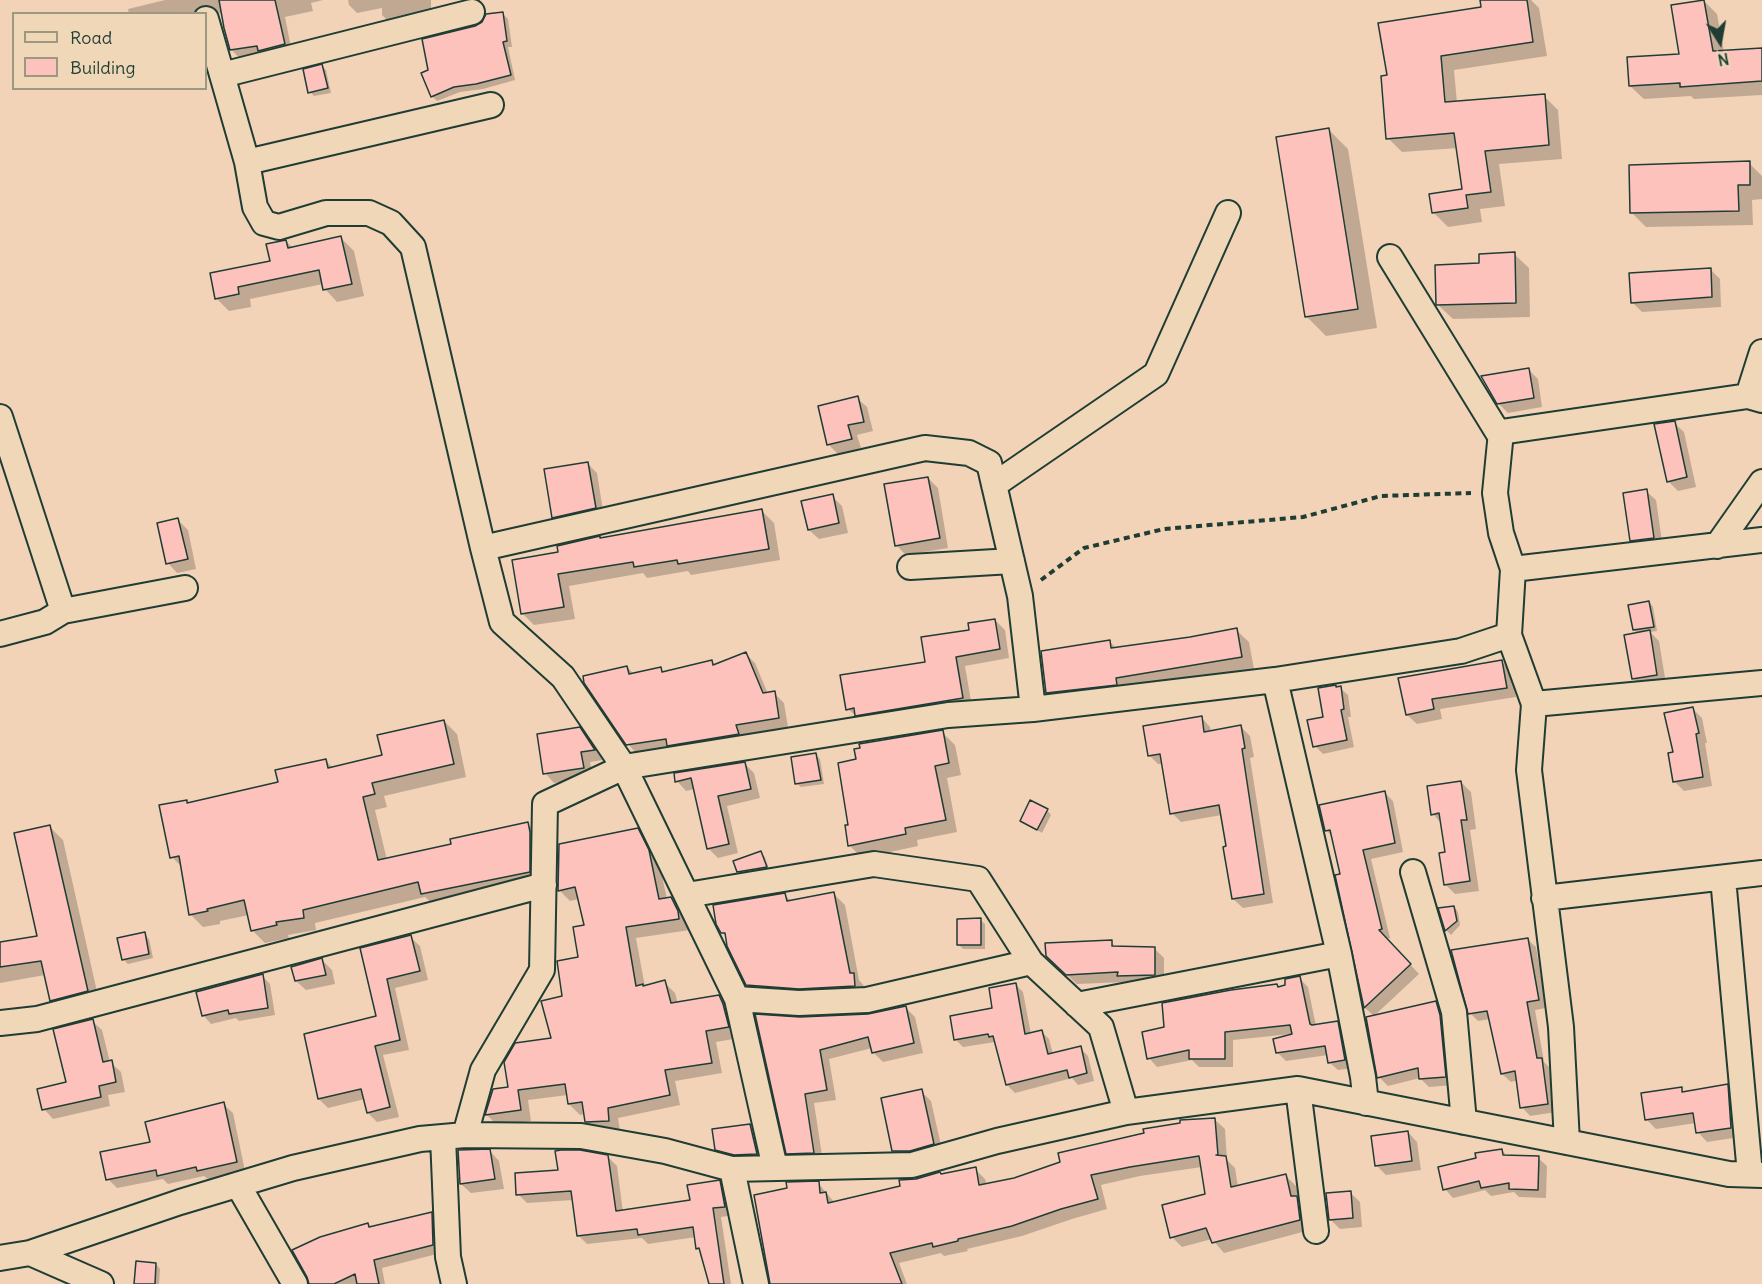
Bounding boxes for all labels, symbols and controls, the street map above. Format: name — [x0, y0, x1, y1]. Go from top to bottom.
legend — [12, 12, 207, 90]
north arrow — [1690, 12, 1750, 72]
text: Road — [70, 26, 112, 49]
text: N — [1716, 49, 1731, 71]
text: Building — [70, 56, 135, 79]

